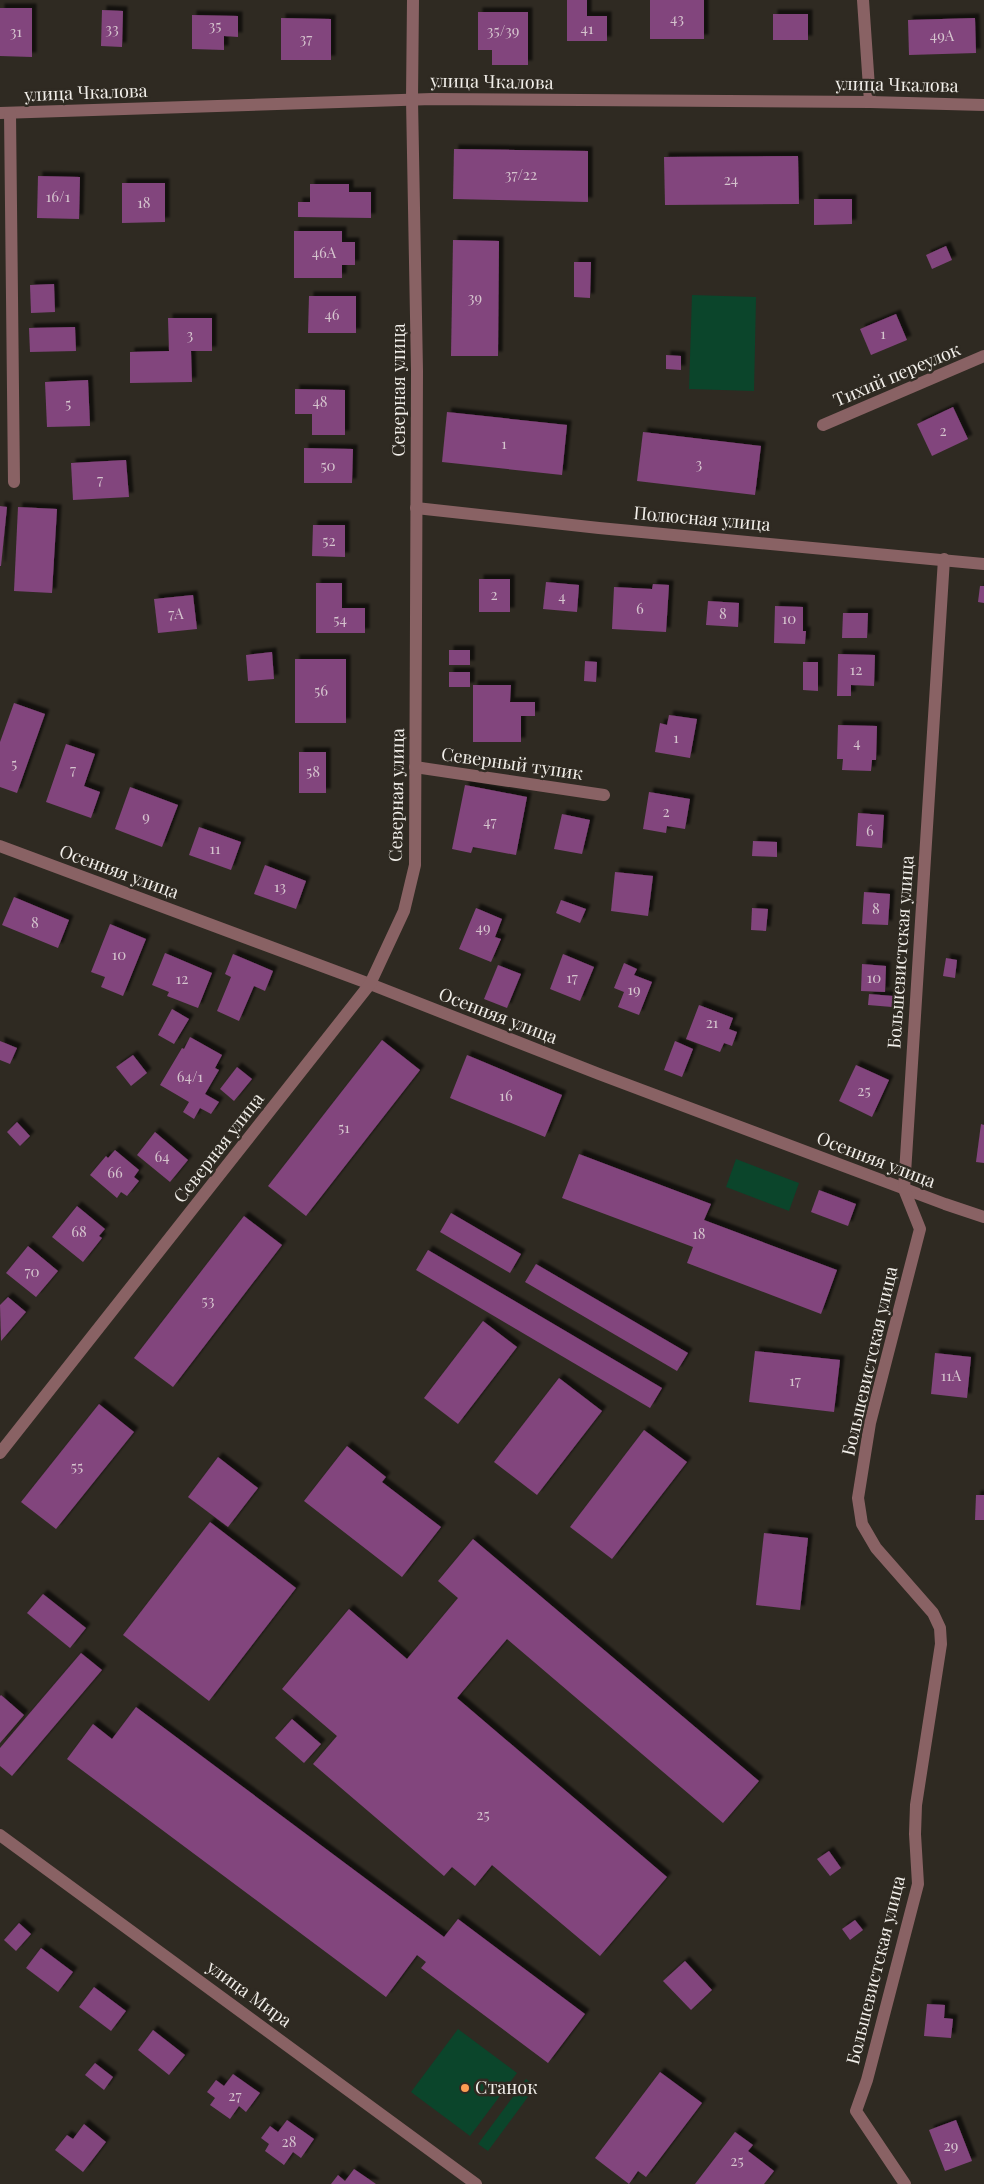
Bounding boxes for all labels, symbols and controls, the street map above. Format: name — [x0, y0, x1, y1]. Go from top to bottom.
house number: 43 — [670, 8, 684, 28]
house number: 35 — [209, 15, 222, 35]
house number: 33 — [105, 18, 119, 38]
house number: 41 — [581, 18, 594, 38]
house number: 35/39 — [487, 20, 519, 40]
house number: 31 — [10, 21, 23, 41]
house number: 49А — [930, 25, 955, 45]
house number: 37 — [300, 28, 312, 48]
street label: улица Чкалова — [429, 68, 554, 94]
street label: улица Чкалова — [834, 71, 959, 97]
street label: улица Чкалова — [23, 78, 148, 106]
house number: 37/22 — [505, 164, 537, 184]
house number: 24 — [724, 169, 738, 189]
house number: 16/1 — [46, 186, 71, 206]
house number: 18 — [137, 192, 151, 212]
house number: 46А — [312, 242, 337, 262]
house number: 39 — [468, 287, 482, 307]
house number: 46 — [324, 304, 340, 324]
street label: Северная улица — [386, 323, 410, 457]
house number: 1 — [880, 323, 886, 343]
house number: 3 — [187, 324, 194, 344]
street label: Тихий переулок — [829, 337, 964, 412]
house number: 48 — [312, 391, 328, 411]
house number: 5 — [65, 393, 71, 413]
house number: 2 — [939, 420, 947, 440]
house number: 1 — [501, 433, 507, 453]
house number: 3 — [696, 453, 703, 473]
house number: 50 — [320, 455, 336, 475]
house number: 7 — [97, 469, 103, 489]
street label: Полюсная улица — [632, 500, 772, 536]
house number: 52 — [322, 530, 336, 550]
house number: 2 — [490, 584, 498, 604]
house number: 4 — [558, 586, 566, 606]
house number: 6 — [636, 598, 644, 618]
house number: 7А — [168, 603, 184, 623]
house number: 8 — [719, 603, 727, 623]
house number: 10 — [782, 608, 796, 628]
house number: 54 — [333, 609, 347, 629]
house number: 12 — [850, 659, 862, 679]
house number: 56 — [314, 680, 328, 700]
house number: 1 — [673, 727, 679, 747]
street label: Северная улица — [383, 728, 409, 862]
house number: 4 — [853, 732, 861, 752]
street label: Северный тупик — [440, 741, 585, 785]
house number: 5 — [11, 753, 17, 773]
house number: 7 — [70, 759, 76, 779]
house number: 58 — [306, 761, 320, 781]
house number: 2 — [662, 801, 670, 821]
house number: 9 — [142, 806, 150, 826]
house number: 47 — [483, 811, 497, 831]
house number: 6 — [866, 820, 874, 840]
street label: Осенняя улица — [56, 838, 182, 904]
house number: 11 — [209, 838, 221, 858]
street label: Большевистская улица — [881, 854, 919, 1049]
house number: 13 — [274, 876, 286, 896]
house number: 8 — [872, 898, 880, 918]
house number: 8 — [31, 912, 39, 932]
house number: 49 — [475, 917, 491, 937]
house number: 10 — [112, 944, 126, 964]
house number: 17 — [566, 967, 578, 987]
house number: 10 — [867, 967, 881, 987]
house number: 12 — [176, 968, 188, 988]
house number: 19 — [627, 979, 641, 999]
street label: Осенняя улица — [435, 981, 561, 1049]
house number: 21 — [706, 1012, 719, 1032]
house number: 64/1 — [177, 1066, 204, 1086]
house number: 25 — [857, 1080, 871, 1100]
house number: 16 — [499, 1085, 513, 1105]
street label: Северная улица — [168, 1087, 269, 1207]
house number: 51 — [338, 1117, 350, 1137]
street label: Осенняя улица — [813, 1125, 939, 1193]
house number: 64 — [154, 1146, 170, 1166]
house number: 66 — [107, 1162, 123, 1182]
house number: 68 — [71, 1221, 87, 1241]
house number: 18 — [692, 1223, 706, 1243]
house number: 70 — [24, 1261, 40, 1281]
street label: Большевистская улица — [836, 1264, 903, 1458]
house number: 53 — [202, 1290, 215, 1310]
house number: 11А — [941, 1365, 962, 1385]
house number: 17 — [789, 1370, 801, 1390]
house number: 55 — [71, 1456, 83, 1476]
house number: 25 — [476, 1804, 490, 1824]
street label: Большевистская улица — [840, 1873, 910, 2067]
street label: улица Мира — [201, 1954, 297, 2032]
place label: Станок — [475, 2075, 537, 2099]
marker: Станок — [459, 2082, 471, 2094]
house number: 27 — [228, 2085, 242, 2105]
house number: 28 — [282, 2131, 297, 2151]
house number: 29 — [944, 2135, 958, 2155]
house number: 25 — [730, 2150, 744, 2170]

